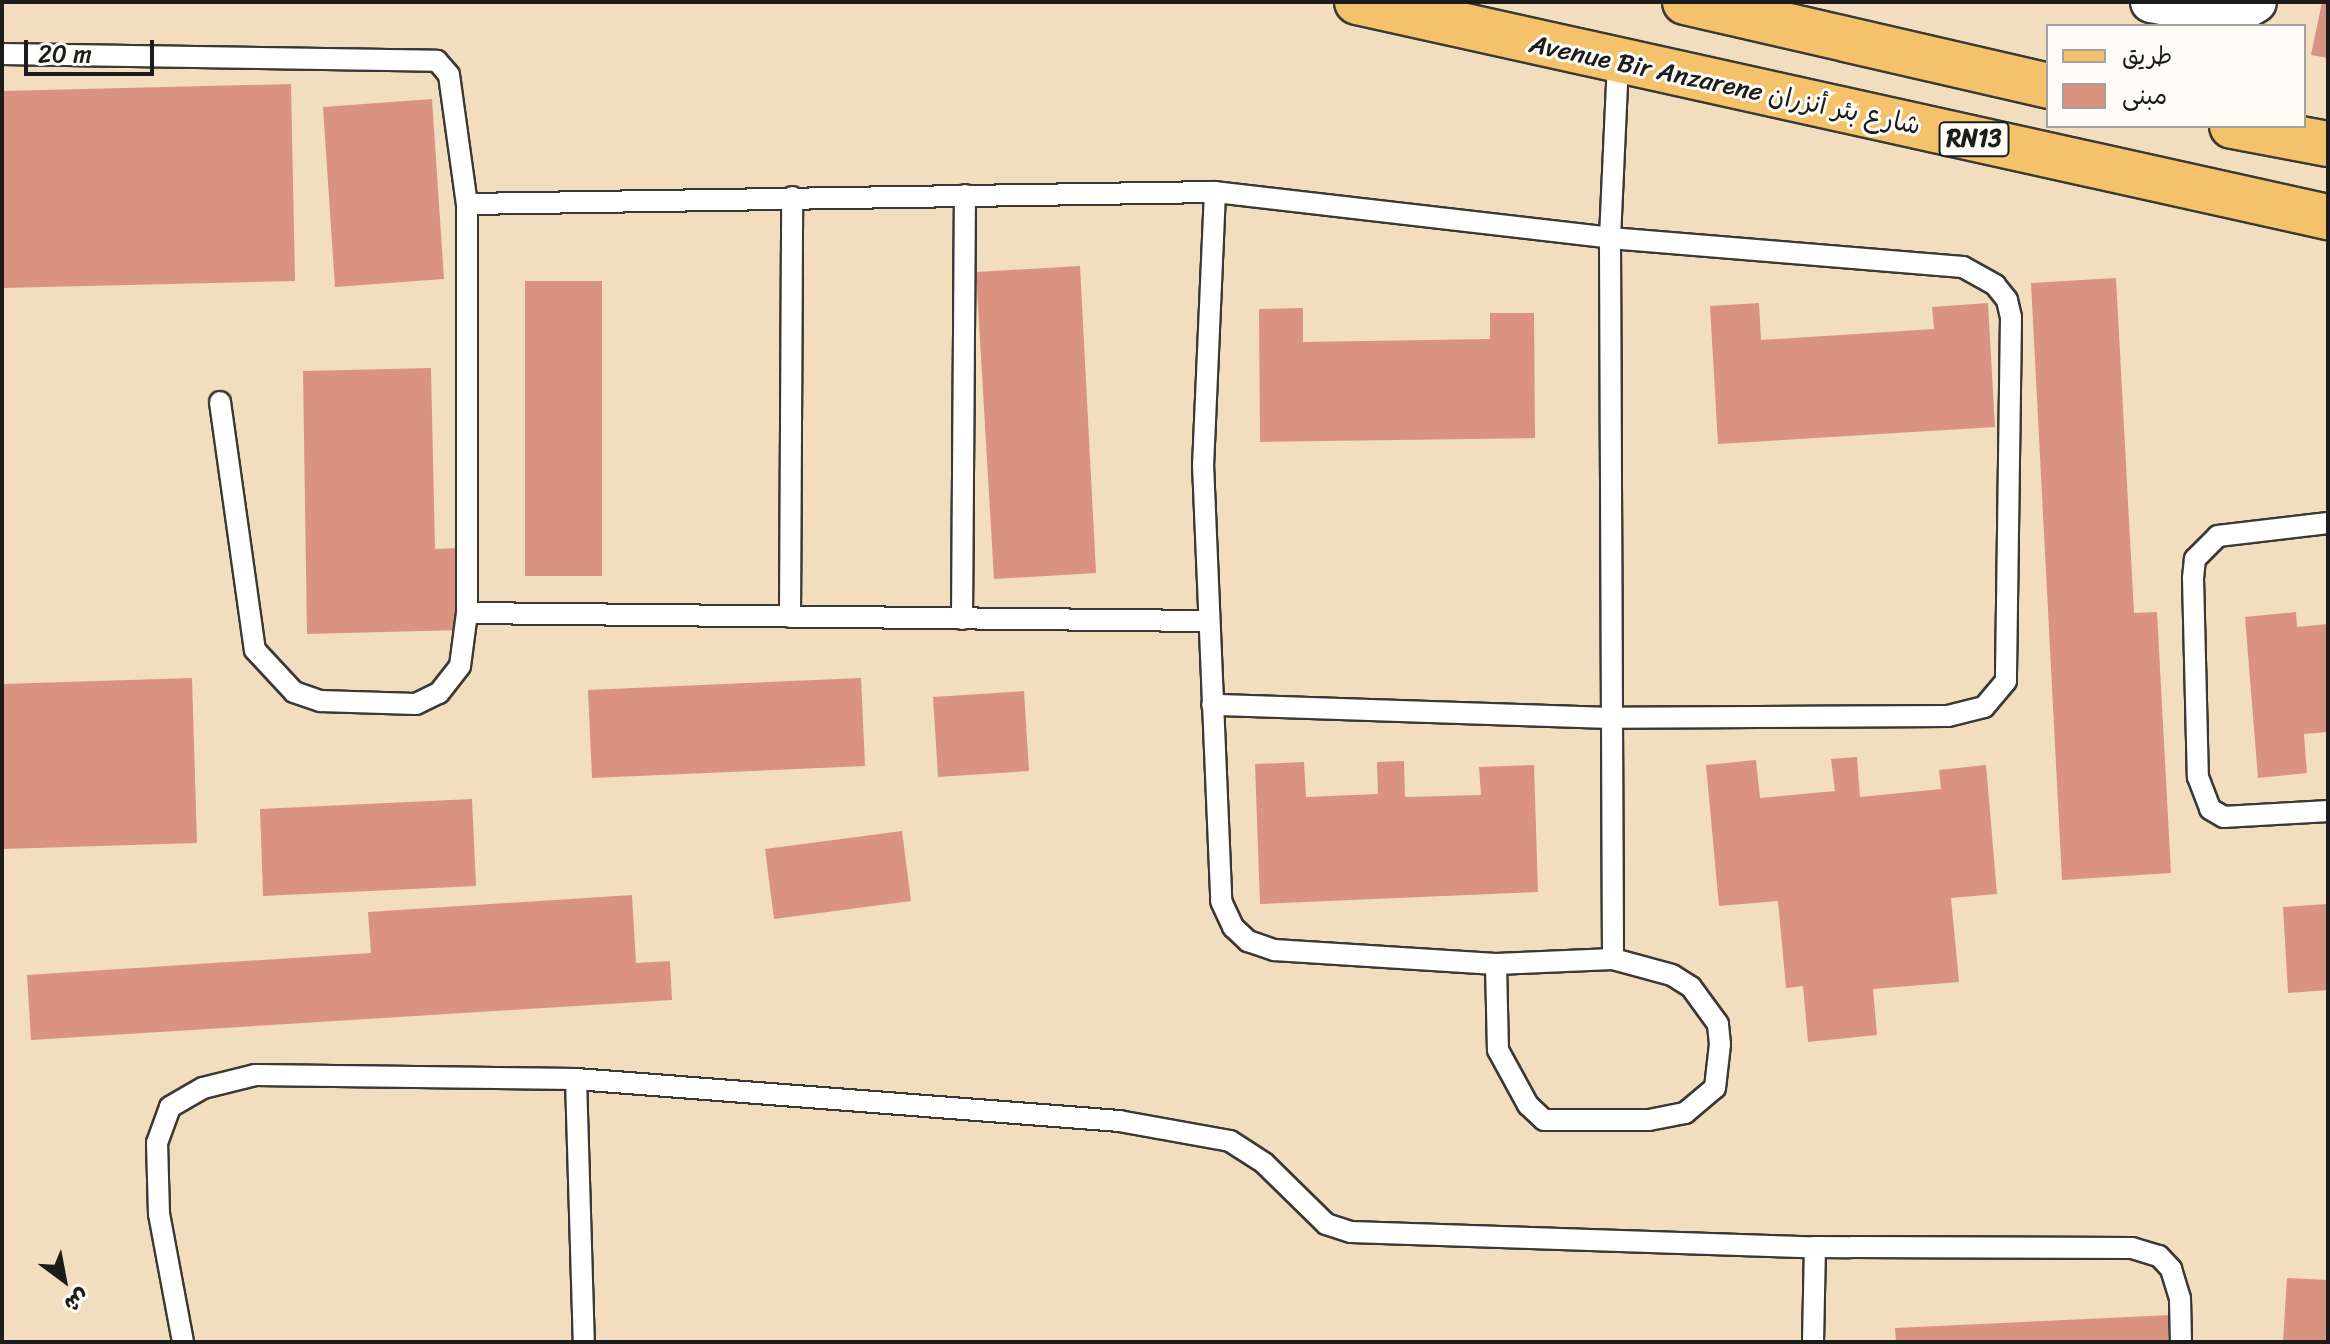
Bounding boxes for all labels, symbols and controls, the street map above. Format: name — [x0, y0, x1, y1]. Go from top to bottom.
scale bar — [28, 24, 158, 74]
legend — [2046, 24, 2306, 128]
street label: Avenue Bir Anzarene شارع بئر أنزران — [1527, 28, 1923, 142]
text: 20 m — [38, 33, 92, 75]
text: طريق — [2122, 35, 2172, 77]
text: مبنى — [2122, 75, 2167, 117]
road number: RN13 — [1938, 119, 2010, 159]
north arrow — [24, 1240, 104, 1320]
text: ش — [56, 1278, 98, 1324]

